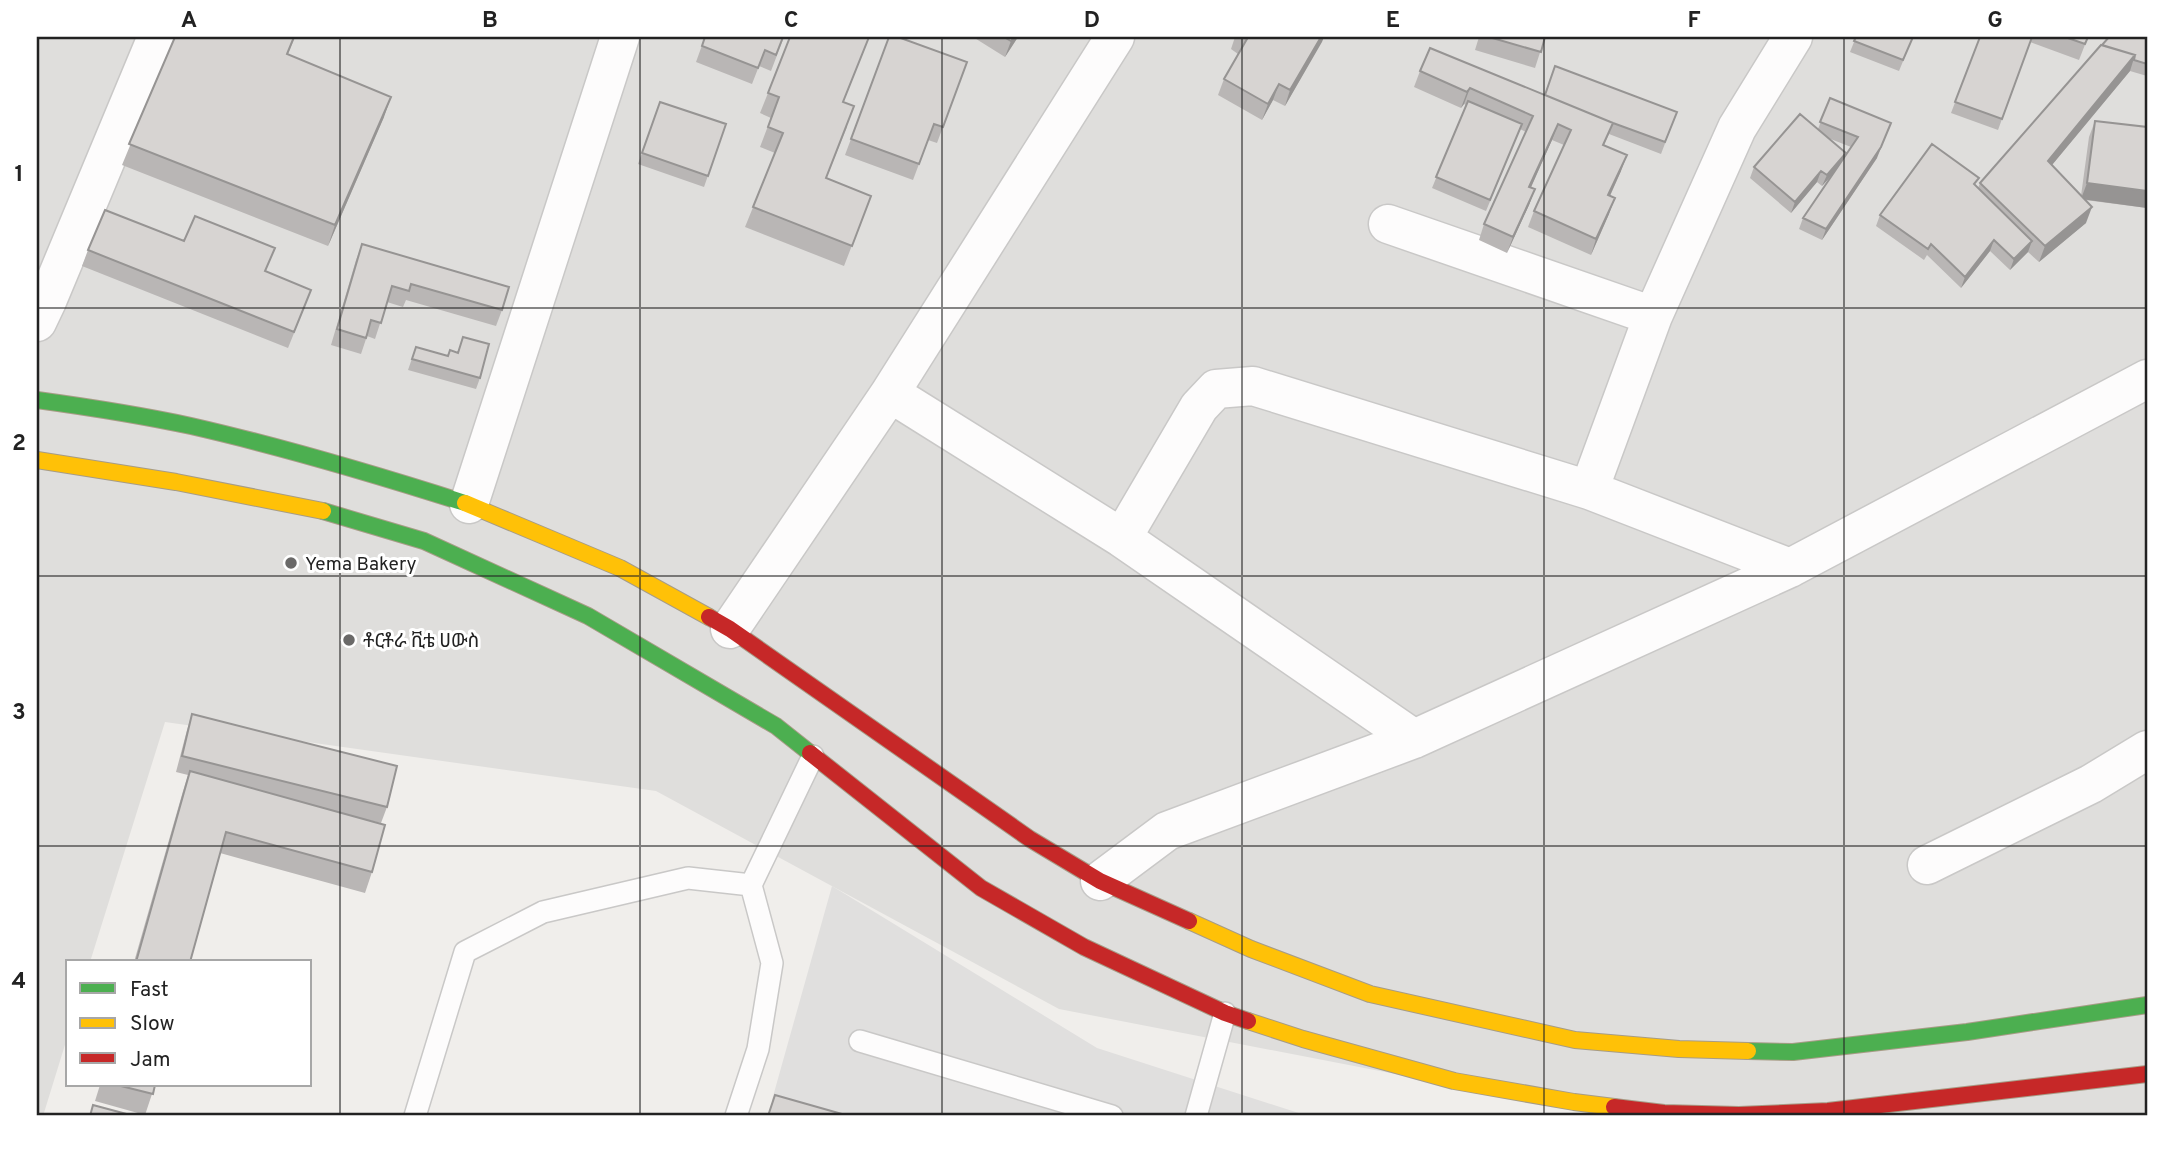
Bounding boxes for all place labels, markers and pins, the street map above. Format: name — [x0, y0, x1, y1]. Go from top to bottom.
place label: Yema Bakery — [305, 553, 417, 577]
marker: Yema Bakery — [283, 555, 299, 571]
place label: ቶርቶራ ቪቴ ሀውስ — [363, 630, 479, 654]
marker: ቶርቶራ ቪቴ ሀውስ — [341, 632, 357, 648]

